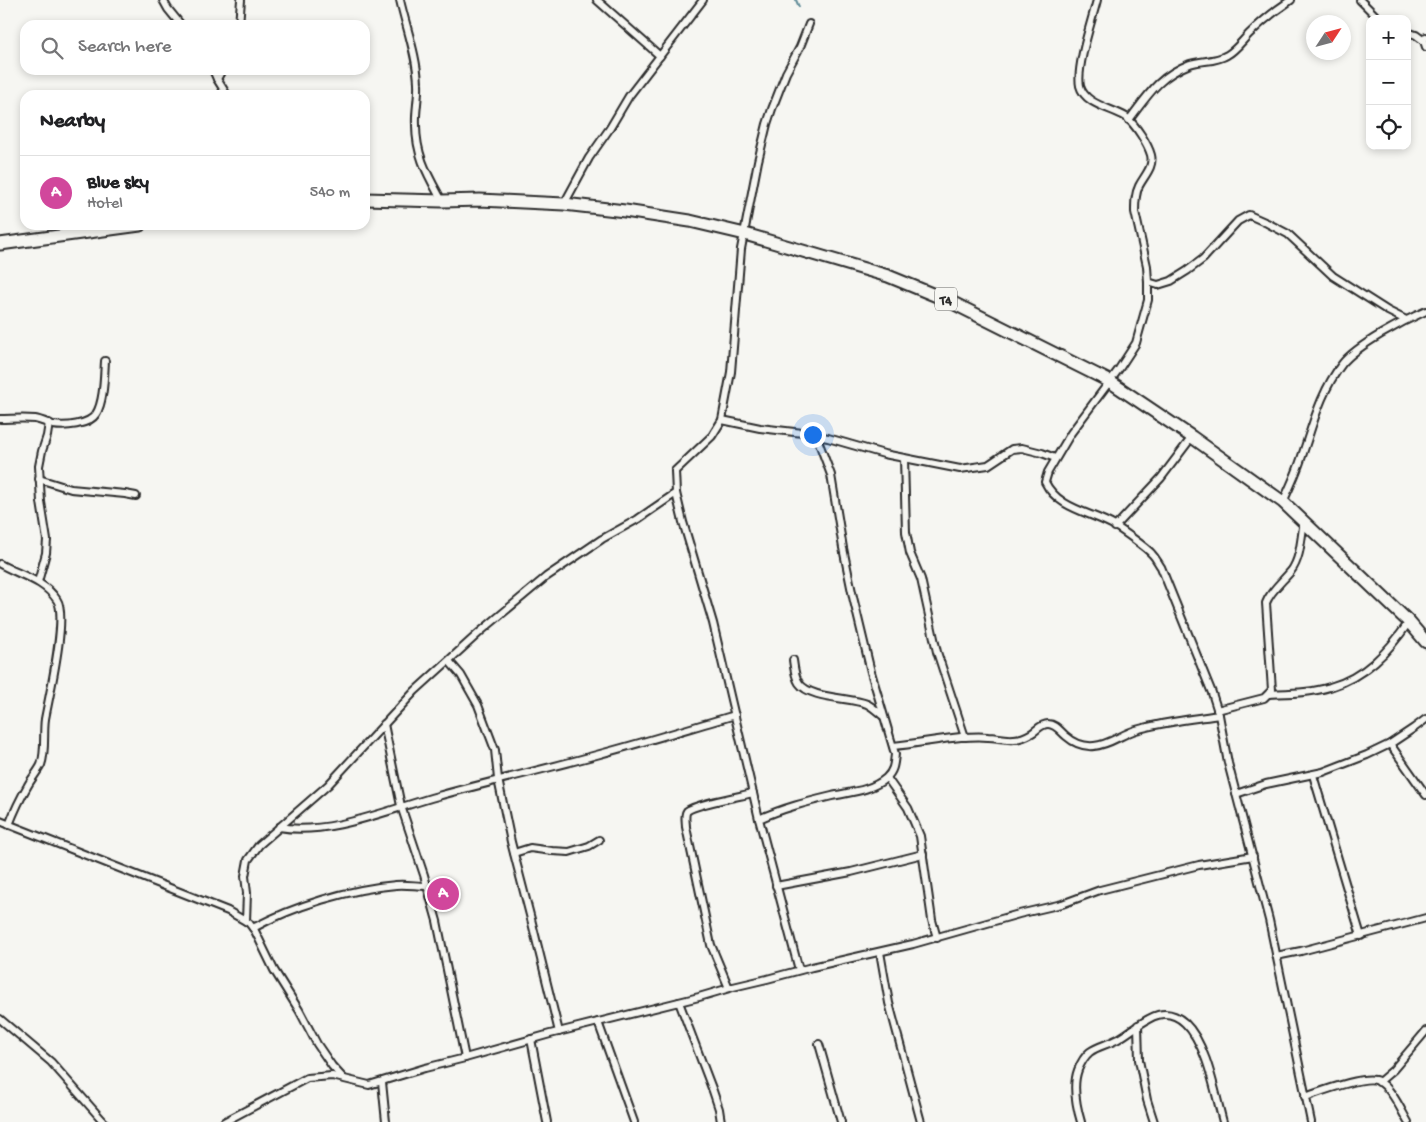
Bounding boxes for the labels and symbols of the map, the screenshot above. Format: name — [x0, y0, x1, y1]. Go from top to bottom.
north arrow — [1306, 15, 1351, 60]
road number: T4 — [935, 288, 957, 310]
your location — [800, 422, 826, 448]
pin: A — [427, 875, 459, 913]

